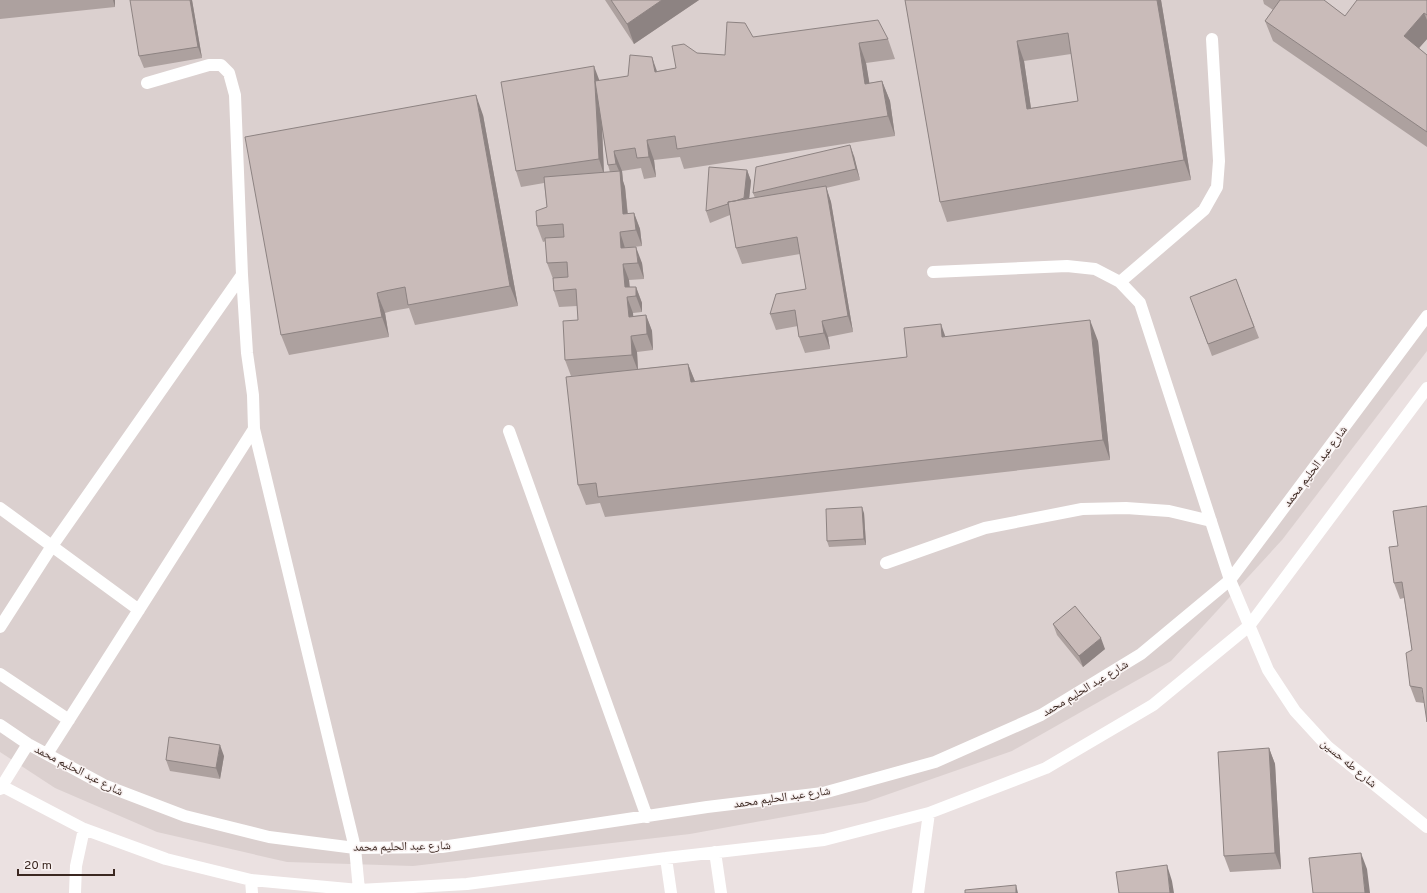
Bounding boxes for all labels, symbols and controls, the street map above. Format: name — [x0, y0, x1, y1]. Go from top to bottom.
street label: شارع عبد الحليم محمد — [1280, 423, 1352, 510]
street label: شارع عبد الحليم محمد — [1040, 657, 1132, 721]
street label: شارع طه حسين — [1317, 736, 1380, 792]
street label: شارع عبد الحليم محمد — [31, 742, 126, 800]
street label: شارع عبد الحليم محمد — [733, 783, 832, 813]
street label: شارع عبد الحليم محمد — [353, 838, 451, 856]
scale bar — [18, 851, 114, 877]
text: 20 m — [24, 858, 52, 874]

